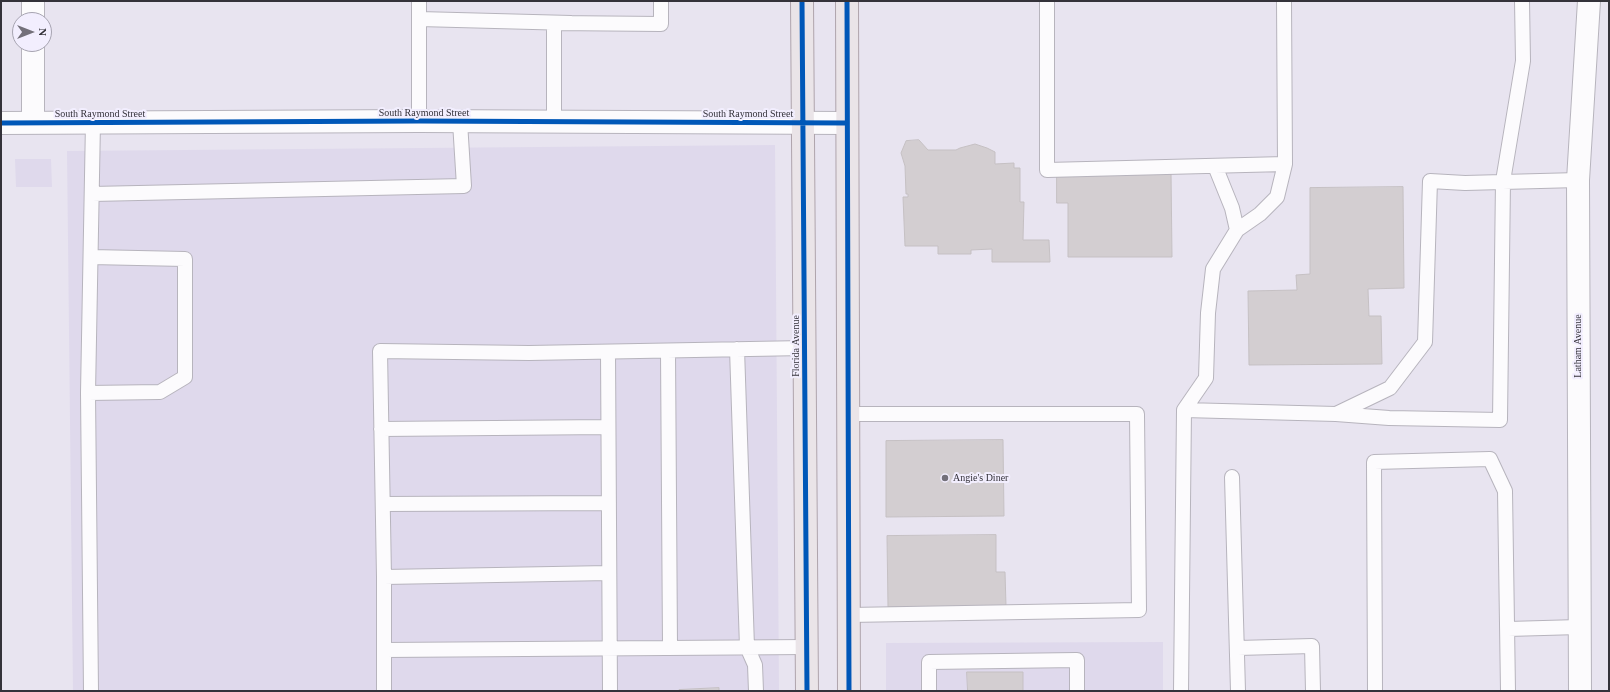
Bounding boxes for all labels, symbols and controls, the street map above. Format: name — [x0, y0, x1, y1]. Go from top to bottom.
north arrow — [12, 12, 52, 52]
text: N — [37, 28, 49, 36]
street label: South Raymond Street — [379, 107, 469, 119]
street label: South Raymond Street — [55, 108, 145, 120]
street label: South Raymond Street — [703, 108, 793, 120]
street label: Latham Avenue — [1572, 314, 1584, 378]
street label: Florida Avenue — [790, 315, 802, 377]
place label: Angie's Diner — [953, 472, 1008, 484]
marker: Angie's Diner — [940, 473, 950, 483]

